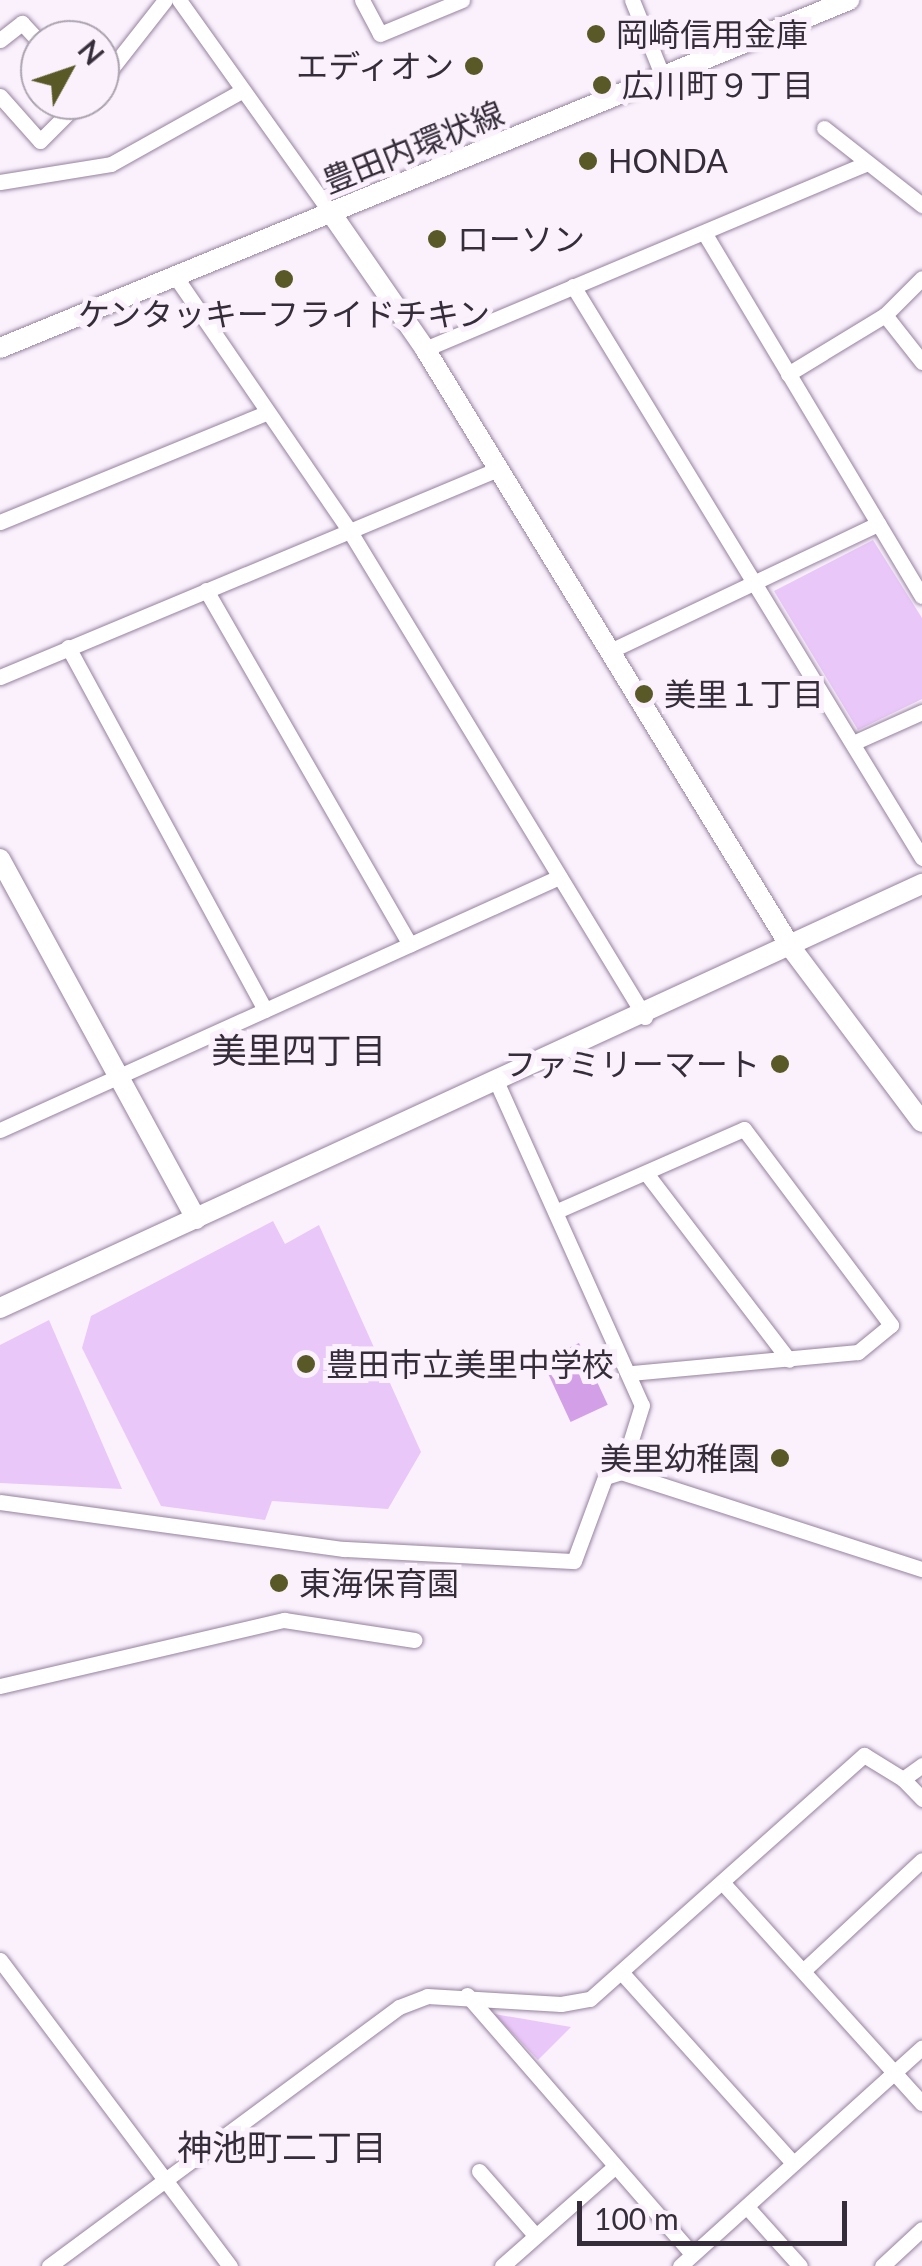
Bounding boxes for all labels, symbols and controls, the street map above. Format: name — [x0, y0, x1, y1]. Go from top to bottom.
place label: 岡崎信用金庫 — [616, 15, 808, 53]
north arrow — [20, 20, 120, 120]
marker: 岡崎信用金庫 — [585, 23, 607, 45]
text: N — [71, 33, 111, 71]
place label: エディオン — [294, 47, 454, 85]
marker: エディオン — [463, 55, 485, 77]
place label: 広川町９丁目 — [622, 66, 814, 104]
marker: 広川町９丁目 — [591, 74, 613, 96]
street label: 豊田内環状線 — [317, 93, 509, 201]
place label: HONDA — [608, 142, 728, 180]
marker: HONDA — [577, 150, 599, 172]
place label: ローソン — [457, 220, 585, 258]
marker: ローソン — [426, 228, 448, 250]
marker: ケンタッキーフライドチキン — [273, 268, 295, 290]
place label: ケンタッキーフライドチキン — [76, 295, 492, 333]
place label: 美里１丁目 — [664, 675, 824, 713]
marker: 美里１丁目 — [633, 683, 655, 705]
district label: 美里四丁目 — [212, 1028, 386, 1070]
place label: ファミリーマート — [504, 1045, 760, 1083]
marker: ファミリーマート — [769, 1053, 791, 1075]
place label: 豊田市立美里中学校 — [326, 1345, 614, 1383]
marker: 豊田市立美里中学校 — [295, 1353, 317, 1375]
place label: 美里幼稚園 — [600, 1439, 760, 1477]
marker: 美里幼稚園 — [769, 1447, 791, 1469]
place label: 東海保育園 — [299, 1564, 459, 1602]
marker: 東海保育園 — [268, 1572, 290, 1594]
district label: 神池町二丁目 — [177, 2125, 387, 2167]
scale bar — [582, 2181, 852, 2243]
text: 100 m — [594, 2200, 679, 2236]

